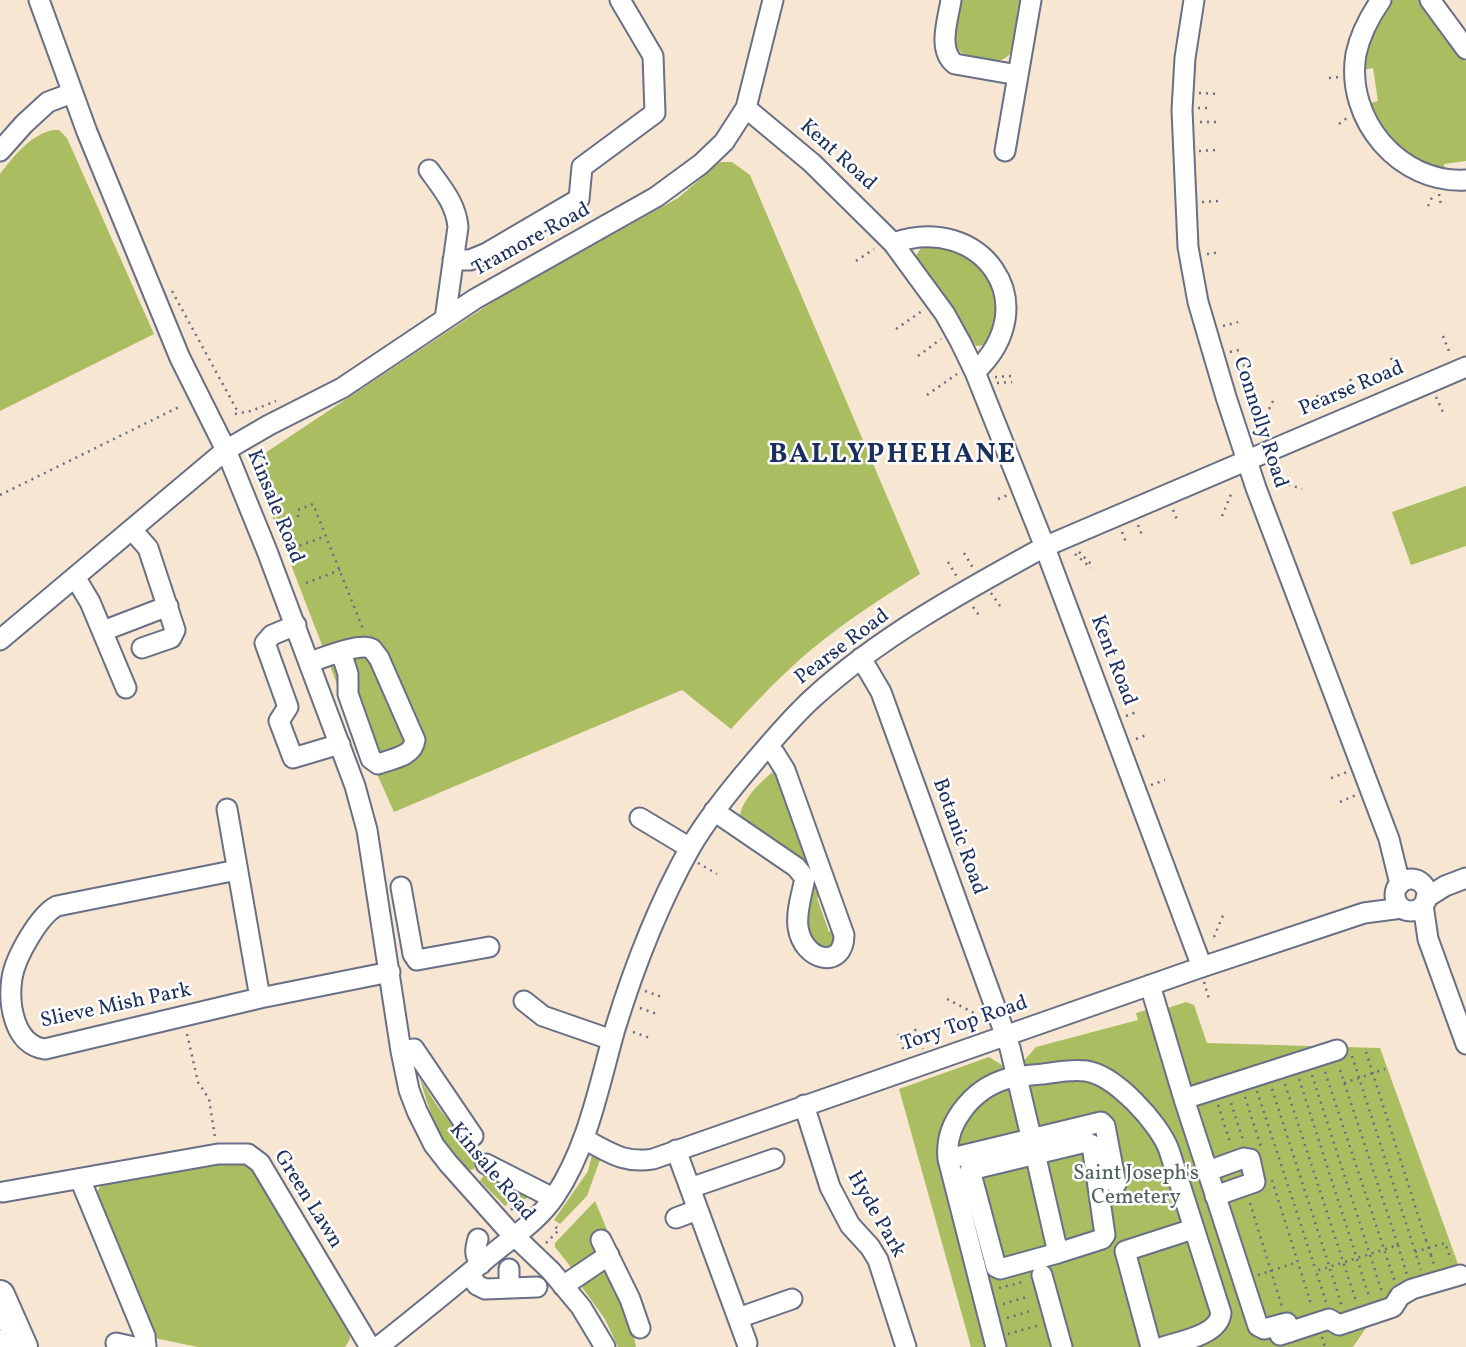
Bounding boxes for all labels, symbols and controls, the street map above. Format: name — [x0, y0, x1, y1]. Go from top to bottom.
street label: Kent Road — [793, 115, 881, 197]
street label: Tramore Road — [469, 198, 595, 284]
street label: Connolly Road — [1226, 354, 1292, 492]
street label: Pearse Road — [1296, 357, 1408, 423]
district label: BALLYPHEHANE — [770, 440, 1016, 474]
street label: Kinsale Road — [240, 446, 308, 568]
street label: Pearse Road — [791, 604, 895, 692]
street label: Kent Road — [1083, 612, 1141, 710]
street label: Botanic Road — [925, 775, 991, 899]
street label: Slieve Mish Park — [38, 979, 194, 1035]
street label: Tory Top Road — [899, 992, 1031, 1058]
street label: Kinsale Road — [443, 1119, 539, 1227]
street label: Green Lawn — [267, 1146, 347, 1254]
park label: Saint Joseph's Cemetery — [1073, 1162, 1199, 1212]
street label: Hyde Park — [840, 1167, 910, 1263]

